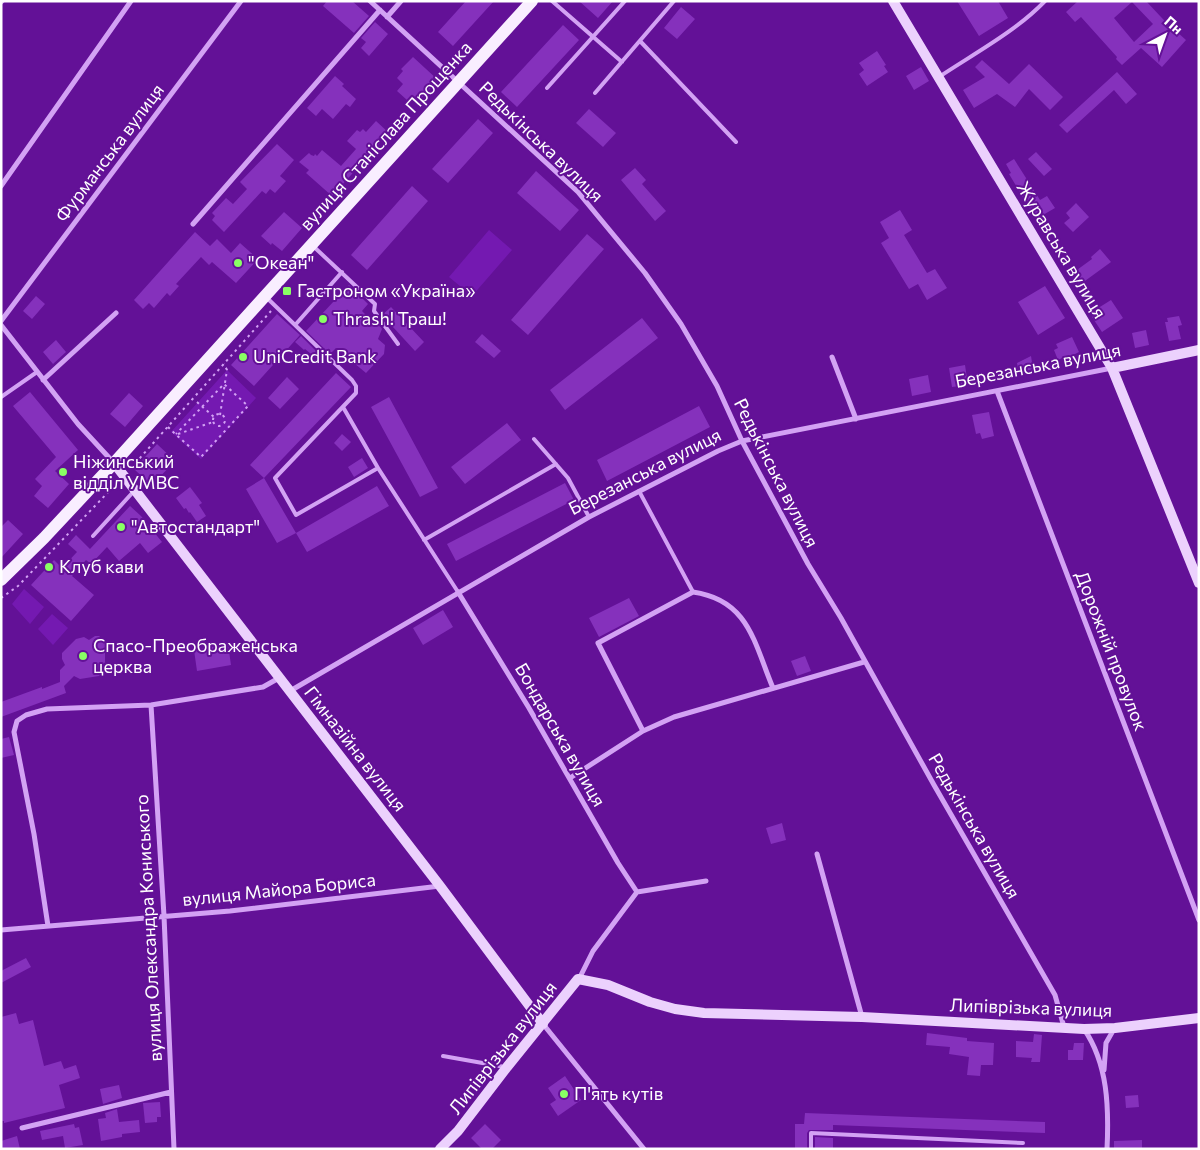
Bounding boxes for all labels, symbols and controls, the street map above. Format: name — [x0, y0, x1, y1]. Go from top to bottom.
north arrow — [1140, 10, 1190, 60]
text: Пн — [1161, 12, 1186, 37]
street label: вулиця Станіслава Прощенка — [295, 36, 476, 234]
street label: Редькінська вулиця — [475, 76, 608, 206]
street label: Фурманська вулиця — [50, 79, 168, 226]
street label: Журавська вулиця — [1012, 177, 1111, 322]
place label: "Океан" — [248, 251, 314, 273]
marker: "Океан" — [232, 257, 244, 269]
place label: Гастроном «Україна» — [297, 279, 475, 301]
marker: Гастроном «Україна» — [281, 285, 293, 297]
place label: Thrash! Траш! — [333, 307, 447, 329]
marker: Thrash! Траш! — [317, 313, 329, 325]
street label: Березанська вулиця — [953, 338, 1123, 392]
place label: UniCredit Bank — [253, 345, 377, 367]
marker: UniCredit Bank — [237, 351, 249, 363]
street label: Редькінська вулиця — [730, 394, 824, 551]
street label: Березанська вулиця — [564, 423, 725, 519]
place label: Ніжинський відділ УМВС — [73, 450, 179, 493]
marker: Ніжинський відділ УМВС — [57, 466, 69, 478]
place label: "Автостандарт" — [131, 515, 260, 537]
marker: "Автостандарт" — [115, 521, 127, 533]
place label: Клуб кави — [59, 555, 144, 577]
marker: Клуб кави — [43, 561, 55, 573]
street label: Дорожній провулок — [1071, 568, 1153, 734]
place label: Спасо-Преображенська церква — [93, 634, 298, 677]
marker: Спасо-Преображенська церква — [77, 650, 89, 662]
street label: Бондарська вулиця — [511, 659, 611, 810]
street label: Гімназійна вулиця — [300, 681, 411, 815]
street label: Редькінська вулиця — [924, 749, 1025, 902]
street label: вулиця Олександра Кониського — [130, 794, 166, 1062]
street label: вулиця Майора Бориса — [181, 868, 377, 910]
street label: Липіврізька вулиця — [443, 977, 561, 1118]
street label: Липіврізька вулиця — [949, 993, 1113, 1021]
place label: П'ять кутів — [574, 1082, 663, 1104]
marker: П'ять кутів — [558, 1088, 570, 1100]

